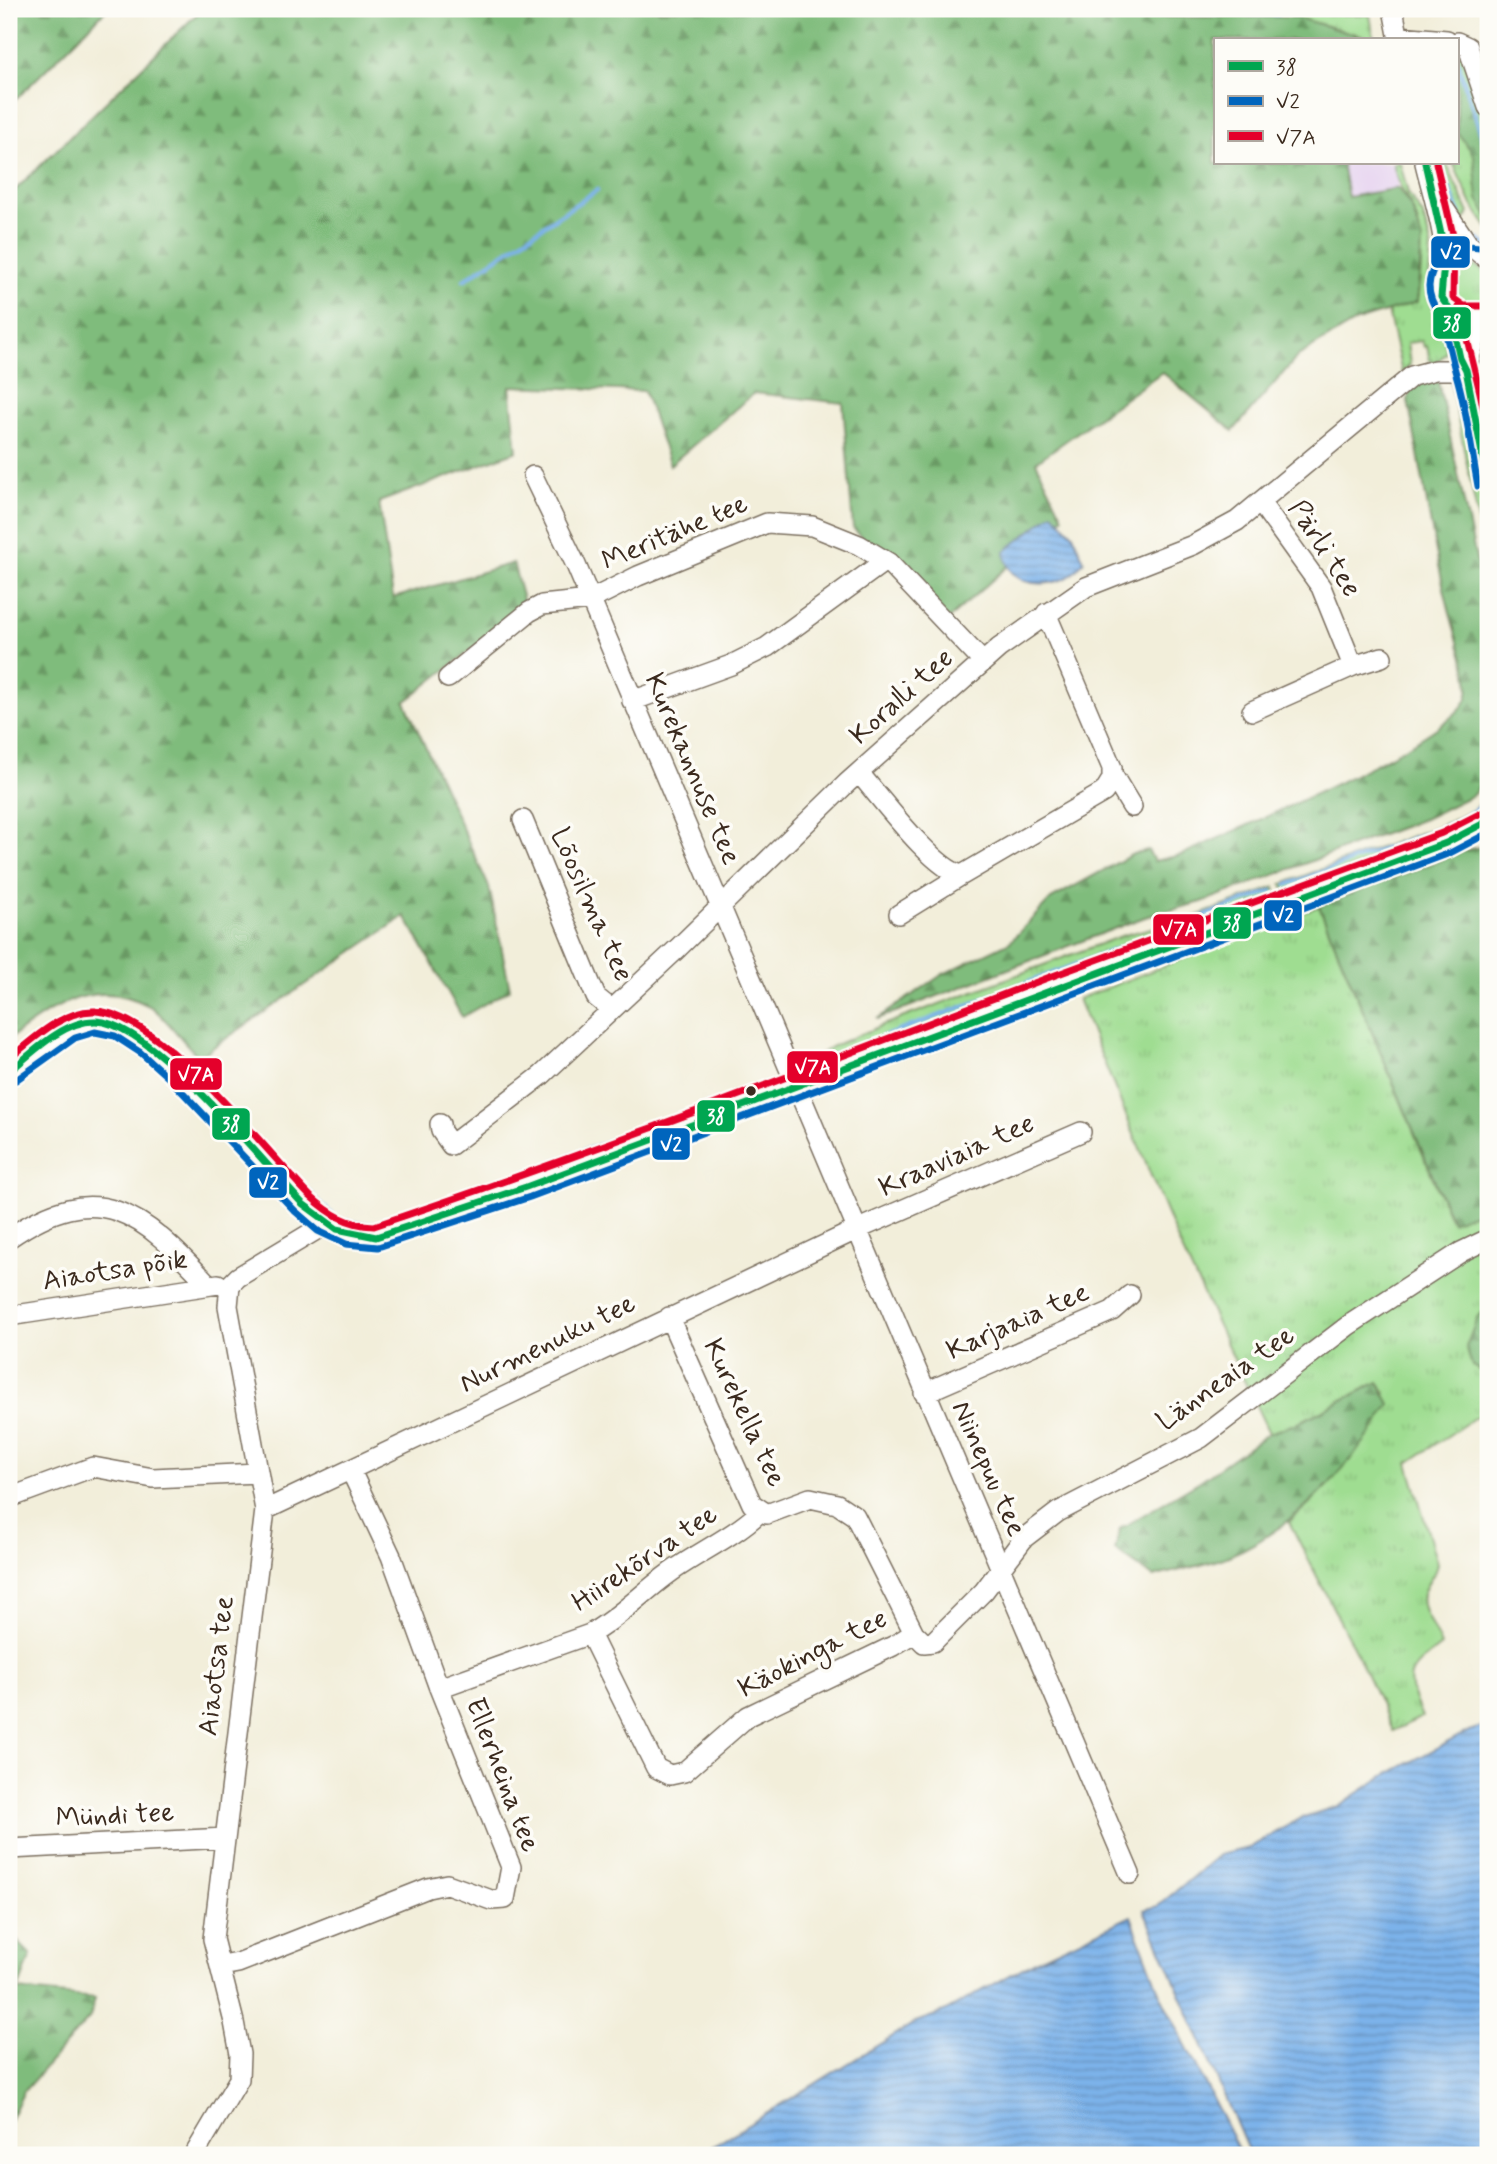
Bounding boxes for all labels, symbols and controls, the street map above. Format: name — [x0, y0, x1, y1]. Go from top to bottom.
legend — [1214, 38, 1458, 164]
text: 38 — [1276, 54, 1297, 82]
text: V2 — [1276, 88, 1300, 116]
text: V7A — [1276, 124, 1316, 152]
line badge: V2 — [1430, 235, 1471, 269]
text: V2 — [1440, 241, 1462, 266]
line badge: 38 — [1432, 306, 1472, 340]
text: 38 — [1442, 312, 1462, 337]
street label: Meritähe tee — [596, 486, 754, 580]
street label: Pärli tee — [1279, 493, 1369, 605]
street label: Koralli tee — [842, 640, 962, 754]
street label: Kurekannuse tee — [635, 668, 749, 870]
street label: Lõosilma tee — [541, 822, 641, 988]
line badge: V2 — [1263, 899, 1303, 932]
text: V2 — [1272, 904, 1294, 929]
line badge: 38 — [1212, 906, 1252, 940]
text: 38 — [1222, 912, 1242, 937]
line badge: V7A — [1152, 913, 1205, 946]
text: V7A — [1161, 918, 1197, 943]
line badge: V7A — [786, 1050, 839, 1084]
text: V7A — [795, 1056, 831, 1081]
line badge: V7A — [169, 1057, 223, 1091]
text: V7A — [178, 1063, 214, 1088]
unlabelled marker — [744, 1084, 758, 1098]
line badge: 38 — [696, 1099, 736, 1133]
text: 38 — [706, 1105, 726, 1130]
street label: Kraaviaia tee — [874, 1105, 1040, 1207]
line badge: 38 — [211, 1107, 251, 1141]
text: 38 — [221, 1113, 241, 1138]
line badge: V2 — [651, 1127, 691, 1161]
text: V2 — [660, 1133, 682, 1158]
line badge: V2 — [248, 1166, 288, 1199]
text: V2 — [257, 1171, 279, 1196]
street label: Aiaotsa põik — [40, 1241, 190, 1301]
street label: Karjaaia tee — [941, 1274, 1095, 1370]
street label: Nurmenuku tee — [454, 1285, 642, 1403]
street label: Länneaia tee — [1150, 1318, 1302, 1440]
street label: Kurekella tee — [694, 1333, 794, 1493]
street label: Niinepuu tee — [942, 1395, 1034, 1543]
street label: Hiirekõrva tee — [565, 1497, 725, 1621]
street label: Aiaotsa tee — [190, 1594, 244, 1738]
street label: Käokinga tee — [732, 1601, 895, 1709]
street label: Ellerheina tee — [456, 1693, 548, 1857]
street label: Mündi tee — [55, 1794, 175, 1838]

